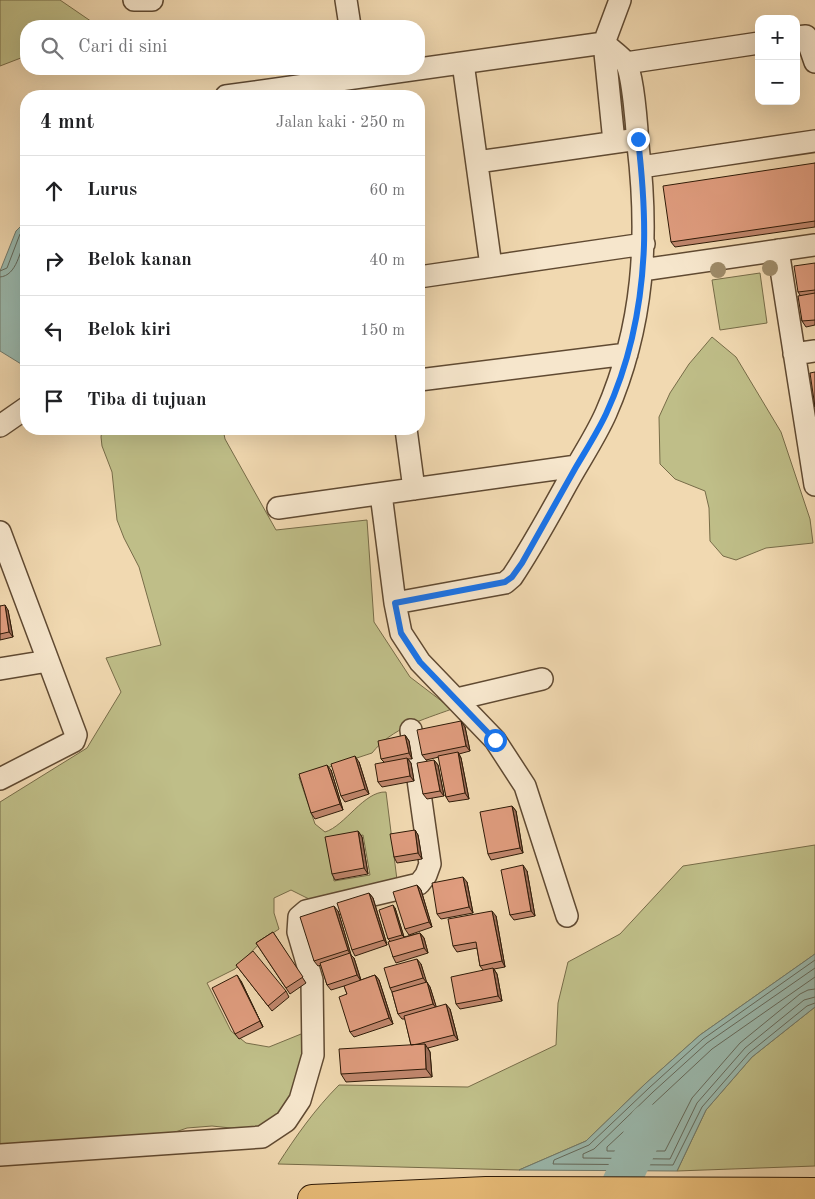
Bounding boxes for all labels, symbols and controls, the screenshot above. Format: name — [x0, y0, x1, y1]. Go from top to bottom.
map controls — [755, 15, 800, 105]
button: + — [755, 15, 800, 60]
search box — [20, 20, 425, 75]
icon: search — [38, 34, 66, 62]
text: Cari di sini — [78, 38, 168, 57]
button: − — [755, 60, 800, 105]
text: 4 mnt — [40, 112, 94, 133]
text: Jalan kaki · 250 m — [276, 115, 405, 131]
route end — [627, 128, 650, 151]
icon: ahead — [40, 177, 68, 205]
text: Lurus — [87, 181, 137, 200]
text: 60 m — [369, 183, 405, 199]
icon: right — [40, 247, 68, 275]
text: Belok kanan — [87, 251, 192, 270]
text: 40 m — [369, 253, 405, 269]
icon: left — [40, 317, 68, 345]
text: Belok kiri — [87, 321, 171, 340]
text: 150 m — [360, 323, 405, 339]
icon: arrive — [40, 387, 68, 415]
text: Tiba di tujuan — [87, 391, 207, 410]
route start — [484, 729, 507, 752]

